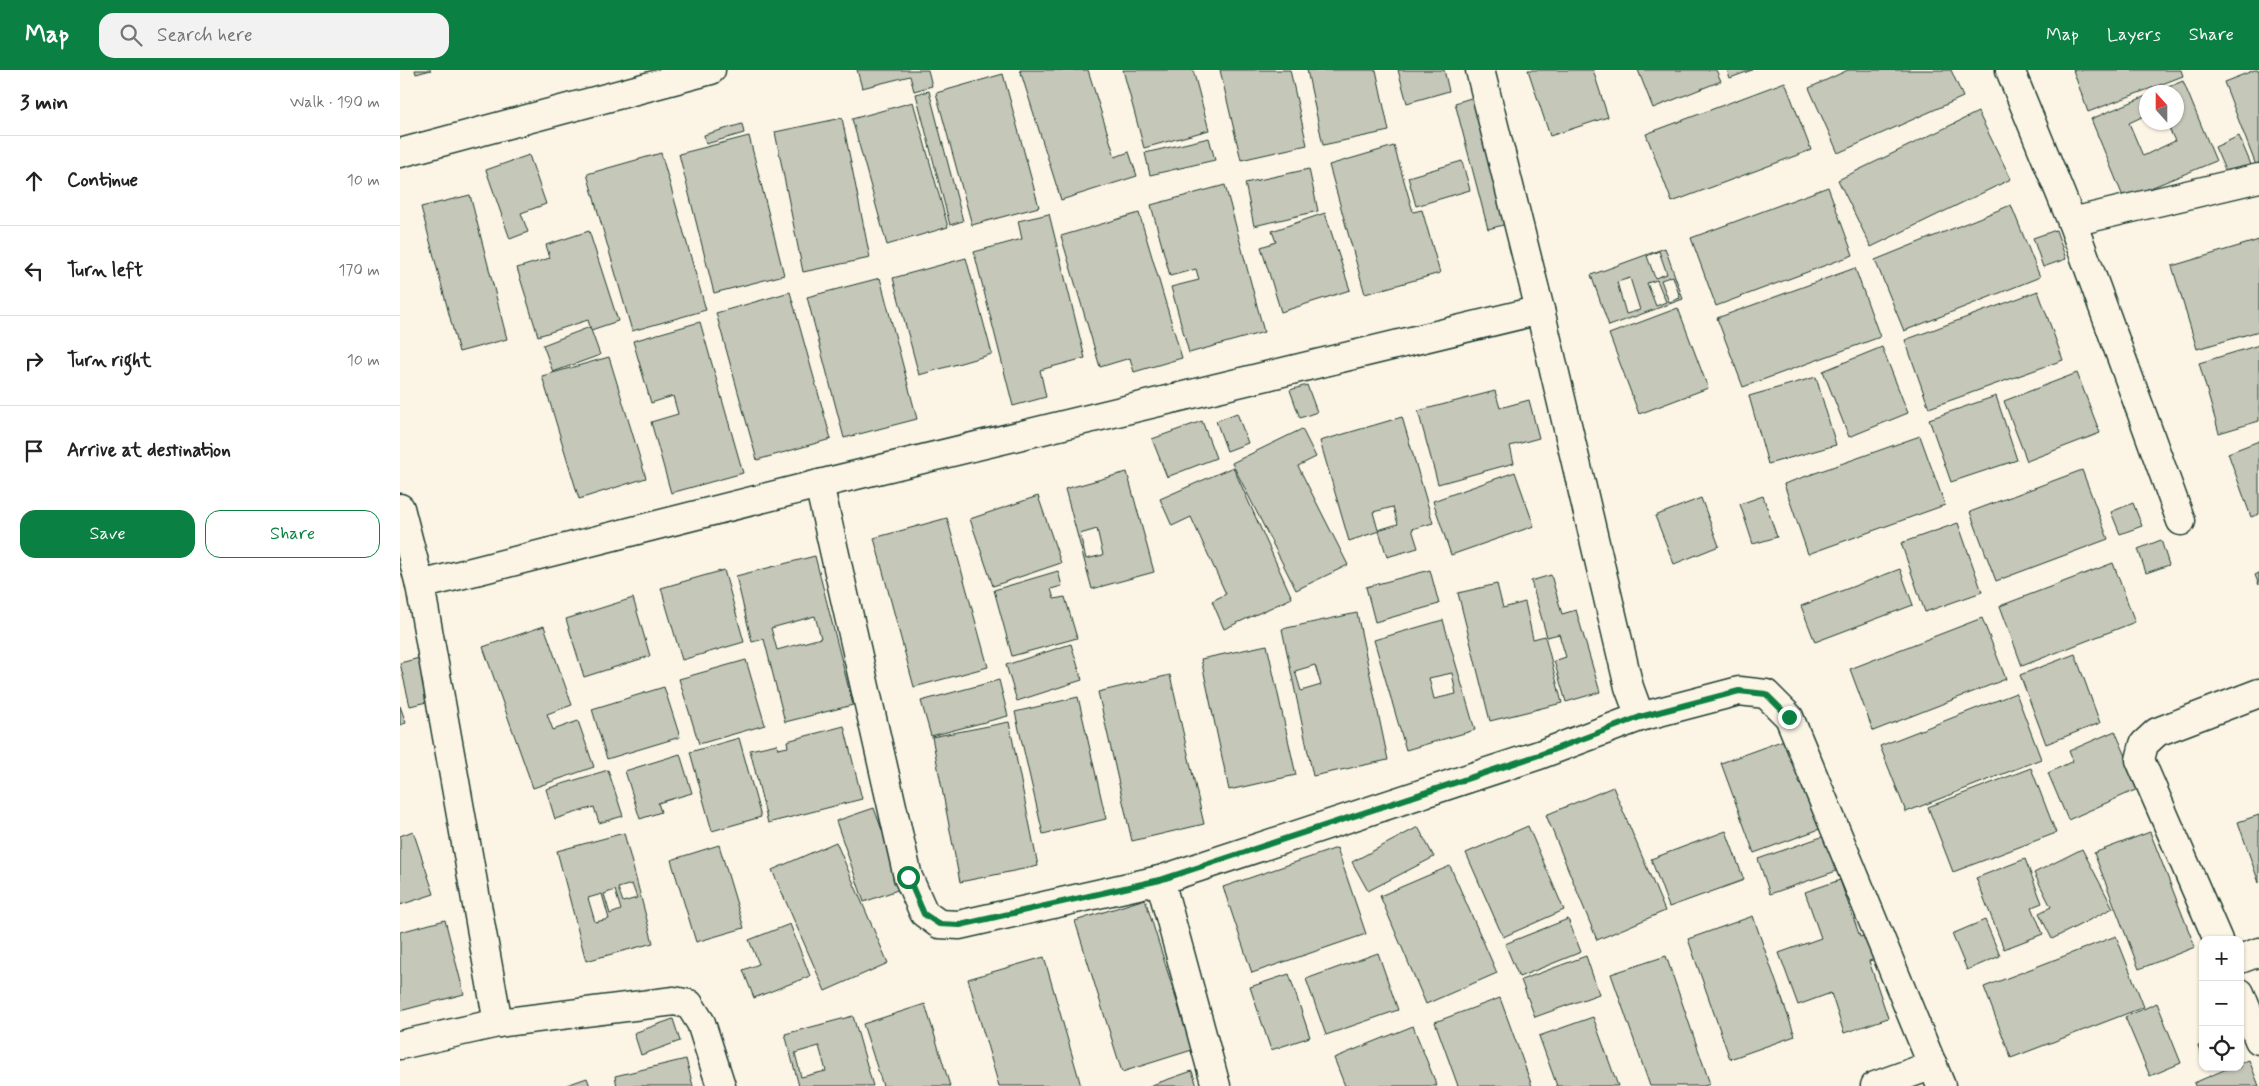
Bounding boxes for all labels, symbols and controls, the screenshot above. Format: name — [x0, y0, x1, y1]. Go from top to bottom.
search box — [99, 13, 449, 58]
text: Map — [25, 20, 69, 51]
icon: search — [117, 21, 145, 49]
text: Search here — [157, 23, 253, 48]
text: Map — [2046, 23, 2079, 47]
text: Layers — [2107, 23, 2161, 47]
text: Share — [2189, 23, 2234, 47]
north arrow — [2139, 85, 2184, 130]
text: 3 min — [20, 89, 68, 117]
text: Walk · 190 m — [290, 92, 380, 113]
icon: ahead — [20, 167, 48, 195]
text: Continue — [67, 168, 138, 193]
text: 10 m — [347, 170, 380, 191]
icon: left — [20, 257, 48, 285]
text: Turn left — [67, 258, 143, 283]
text: 170 m — [338, 260, 380, 281]
icon: right — [20, 347, 48, 375]
text: Turn right — [67, 348, 151, 373]
text: 10 m — [347, 350, 380, 371]
icon: arrive — [20, 437, 48, 465]
text: Arrive at destination — [67, 438, 231, 463]
button: Save — [20, 510, 195, 558]
button: Share — [205, 510, 380, 558]
route end — [1778, 706, 1801, 729]
route start — [897, 866, 920, 889]
map controls — [2199, 936, 2244, 1071]
button: + — [2199, 936, 2244, 981]
button: − — [2199, 981, 2244, 1026]
button: locate — [2199, 1026, 2244, 1071]

